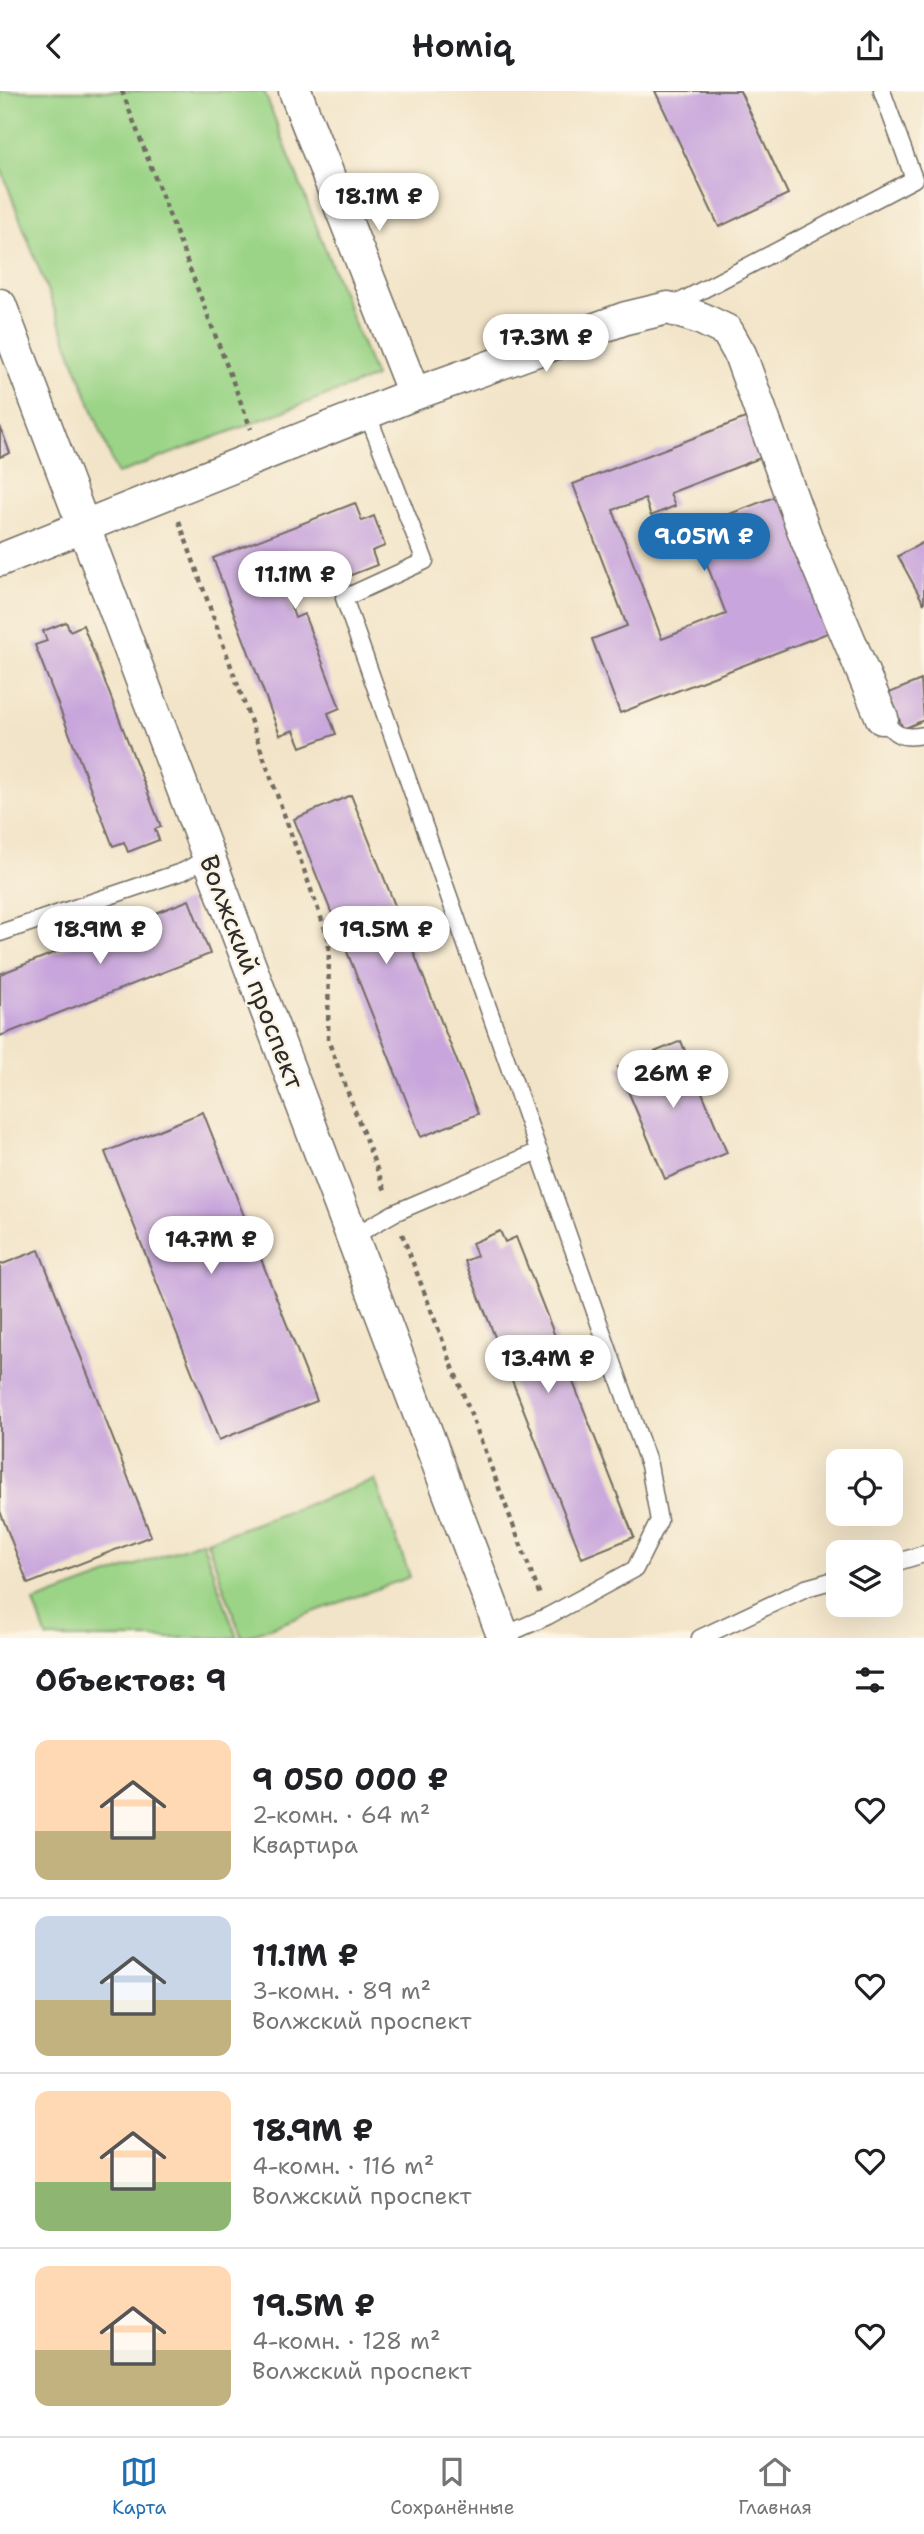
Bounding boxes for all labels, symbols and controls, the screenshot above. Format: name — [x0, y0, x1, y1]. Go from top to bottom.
text: Homiq — [412, 24, 512, 67]
icon: back — [35, 27, 73, 65]
icon: share — [851, 27, 889, 65]
pin: 18.1M ₽ — [314, 173, 444, 233]
text: 18.1M ₽ — [335, 181, 423, 211]
pin: 17.3M ₽ — [481, 315, 611, 374]
text: 17.3M ₽ — [499, 322, 593, 352]
pin: 9.05M ₽ — [639, 513, 769, 573]
text: 9.05M ₽ — [654, 521, 754, 551]
pin: 11.1M ₽ — [230, 552, 360, 611]
text: 11.1M ₽ — [254, 559, 336, 589]
street label: Волжский проспект — [192, 850, 314, 1095]
pin: 18.9M ₽ — [35, 907, 165, 966]
pin: 19.5M ₽ — [321, 907, 451, 966]
text: 18.9M ₽ — [53, 914, 147, 944]
text: 19.5M ₽ — [339, 914, 433, 944]
pin: 26M ₽ — [624, 1051, 722, 1110]
text: 26M ₽ — [633, 1058, 713, 1088]
pin: 14.7M ₽ — [146, 1217, 276, 1276]
text: 14.7M ₽ — [165, 1224, 257, 1254]
pin: 13.4M ₽ — [483, 1335, 613, 1395]
text: 13.4M ₽ — [501, 1343, 595, 1373]
map controls — [826, 1449, 903, 1617]
button: locate — [826, 1449, 903, 1526]
button: layers — [826, 1540, 903, 1617]
text: Объектов: 9 — [35, 1660, 227, 1701]
icon: filters — [851, 1661, 889, 1699]
text: 9 050 000 ₽ — [252, 1759, 448, 1800]
icon: home — [91, 1768, 175, 1852]
icon: heart — [851, 1791, 889, 1829]
text: 2-комн. · 64 m² — [252, 1800, 430, 1830]
text: Квартира — [252, 1830, 358, 1860]
text: 11.1M ₽ — [252, 1935, 359, 1976]
icon: home — [91, 1944, 175, 2028]
icon: heart — [851, 1967, 889, 2005]
text: 3-комн. · 89 m² — [252, 1976, 431, 2006]
text: Волжский проспект — [252, 2006, 471, 2036]
text: 18.9M ₽ — [252, 2110, 374, 2151]
icon: home — [91, 2119, 175, 2203]
icon: heart — [851, 2142, 889, 2180]
text: 4-комн. · 116 m² — [252, 2151, 434, 2181]
text: Волжский проспект — [252, 2181, 471, 2211]
text: 19.5M ₽ — [252, 2285, 375, 2326]
icon: home — [91, 2294, 175, 2378]
icon: heart — [851, 2317, 889, 2355]
text: 4-комн. · 128 m² — [252, 2326, 440, 2356]
text: Волжский проспект — [252, 2356, 471, 2386]
tab: Карта — [112, 2453, 166, 2520]
tab: Сохранённые — [390, 2453, 514, 2520]
tab: Главная — [738, 2453, 812, 2520]

